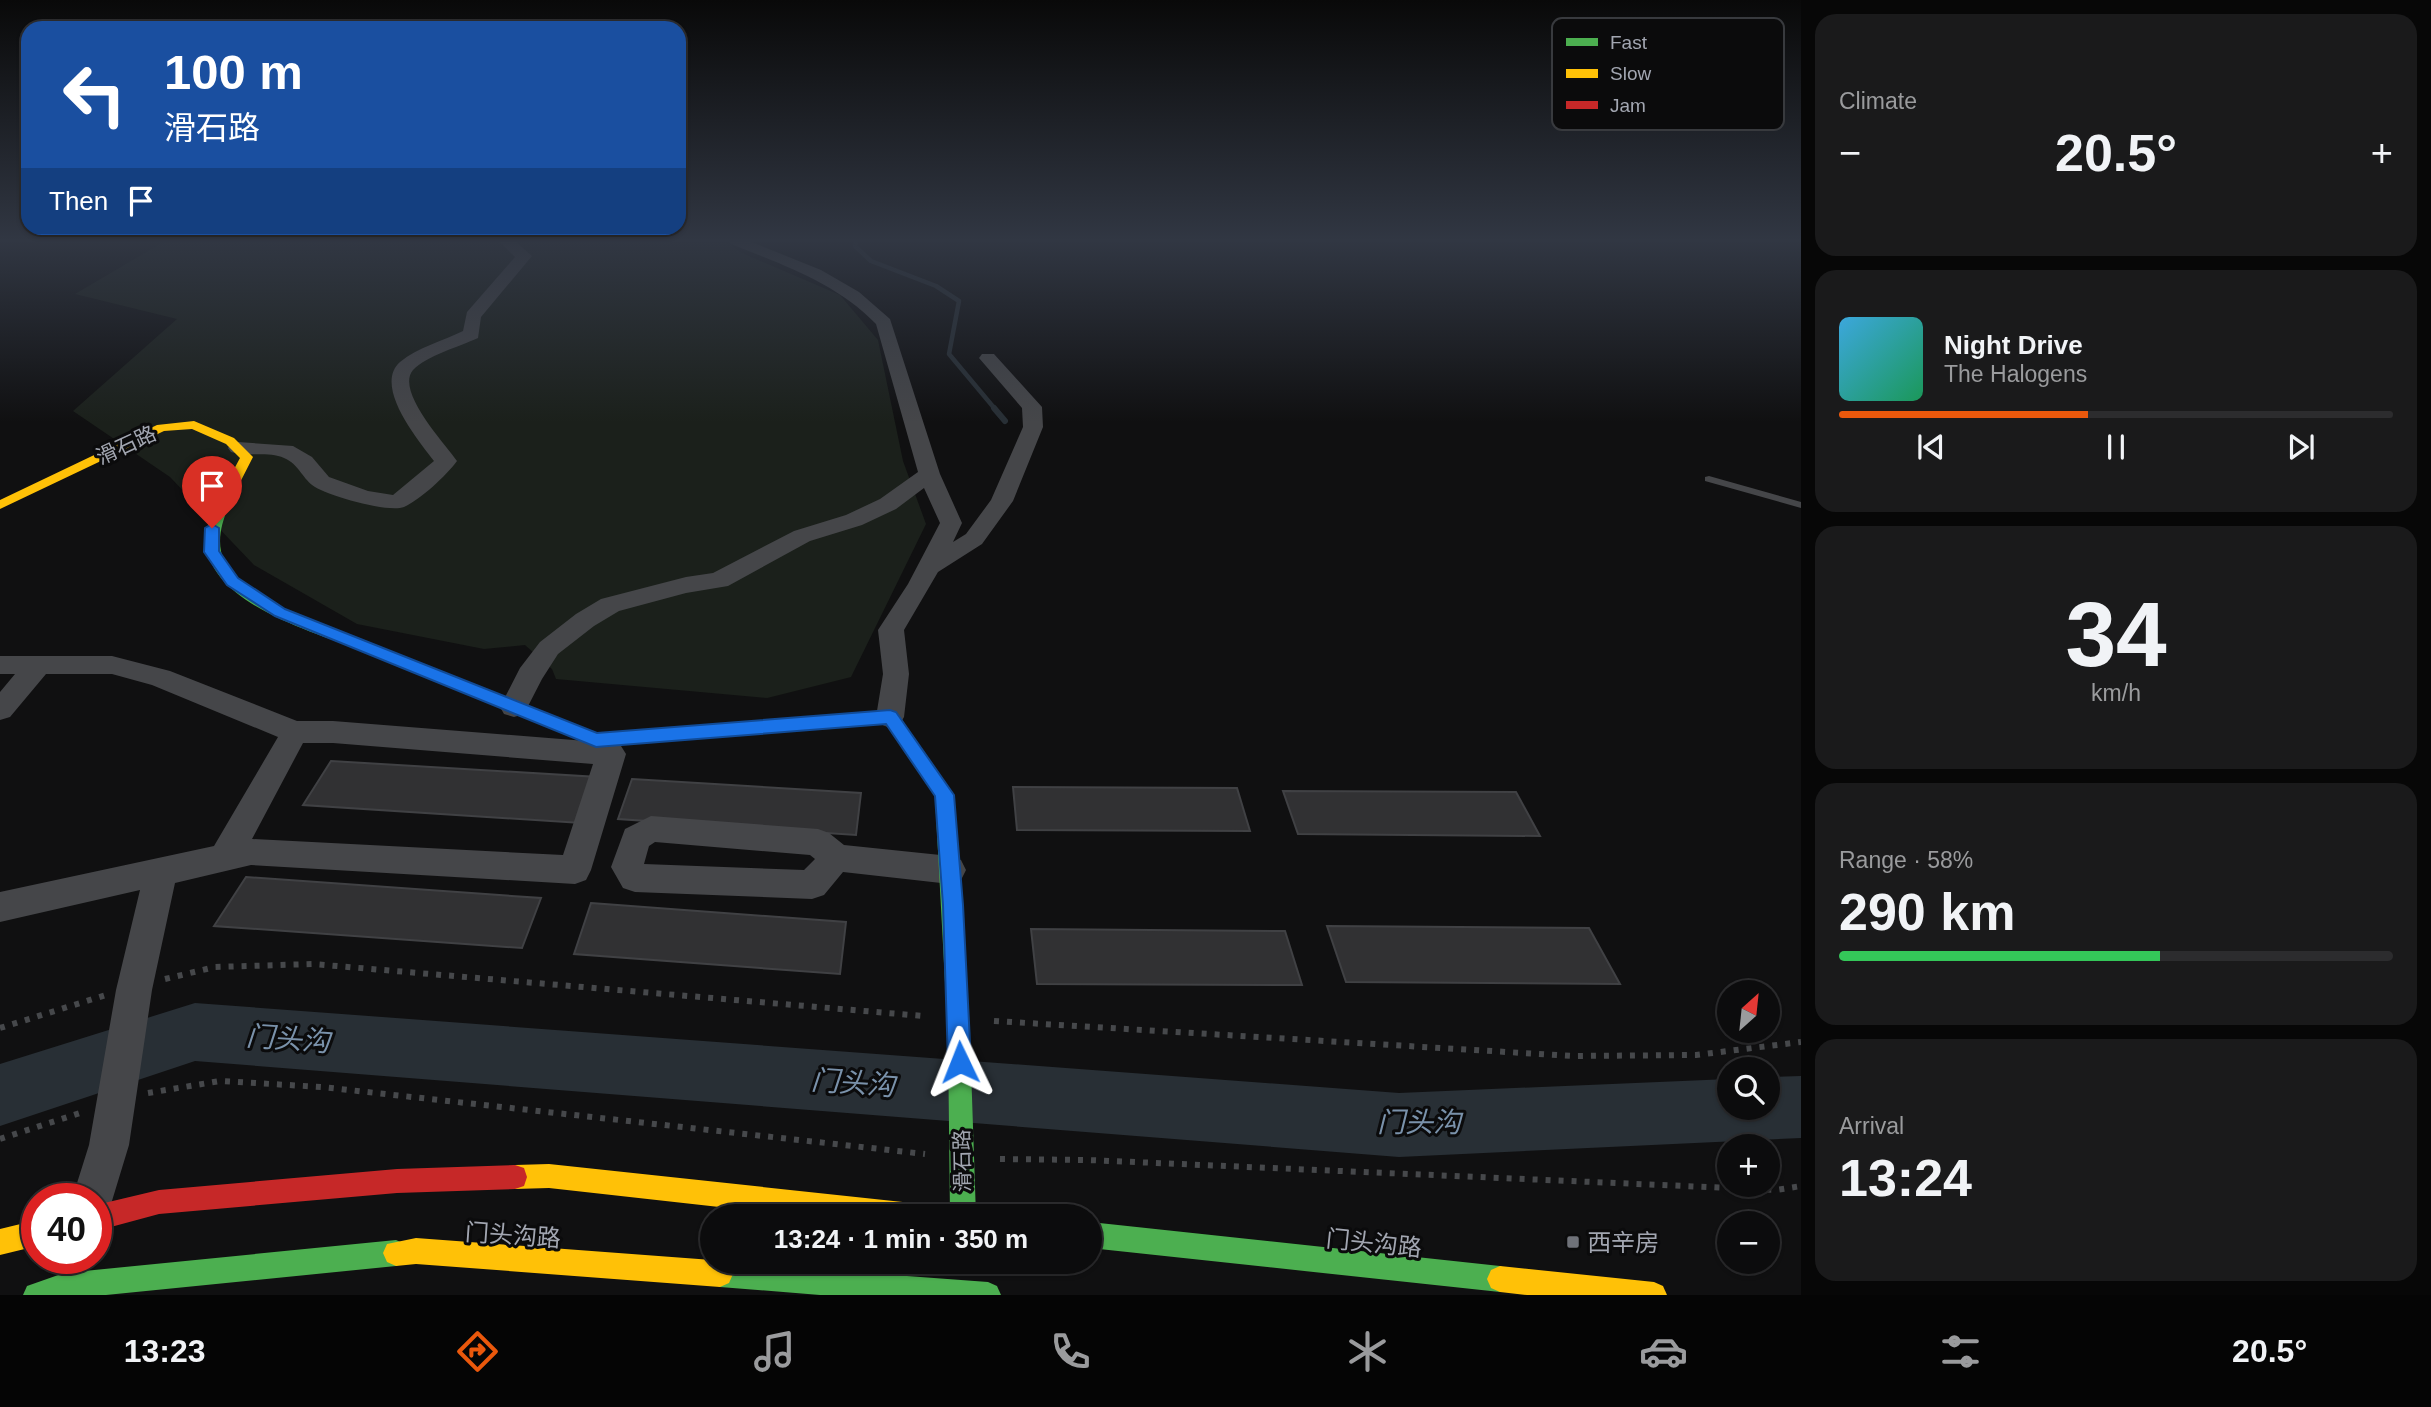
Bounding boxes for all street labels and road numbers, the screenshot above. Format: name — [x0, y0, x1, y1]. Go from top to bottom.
street label: 滑石路 — [93, 421, 159, 469]
street label: 滑石路 — [950, 1129, 974, 1193]
street label: 门头沟路 — [464, 1218, 562, 1252]
street label: 门头沟路 — [1325, 1225, 1423, 1261]

